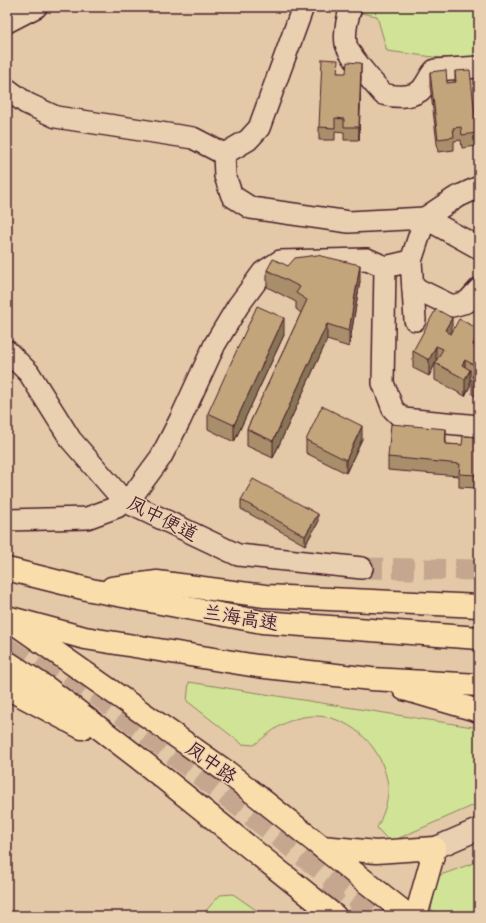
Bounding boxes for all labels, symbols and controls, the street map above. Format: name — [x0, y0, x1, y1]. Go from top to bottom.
street label: 凤中便道 — [123, 491, 202, 547]
street label: 兰海高速 — [201, 600, 280, 636]
street label: 凤中路 — [181, 736, 242, 789]

